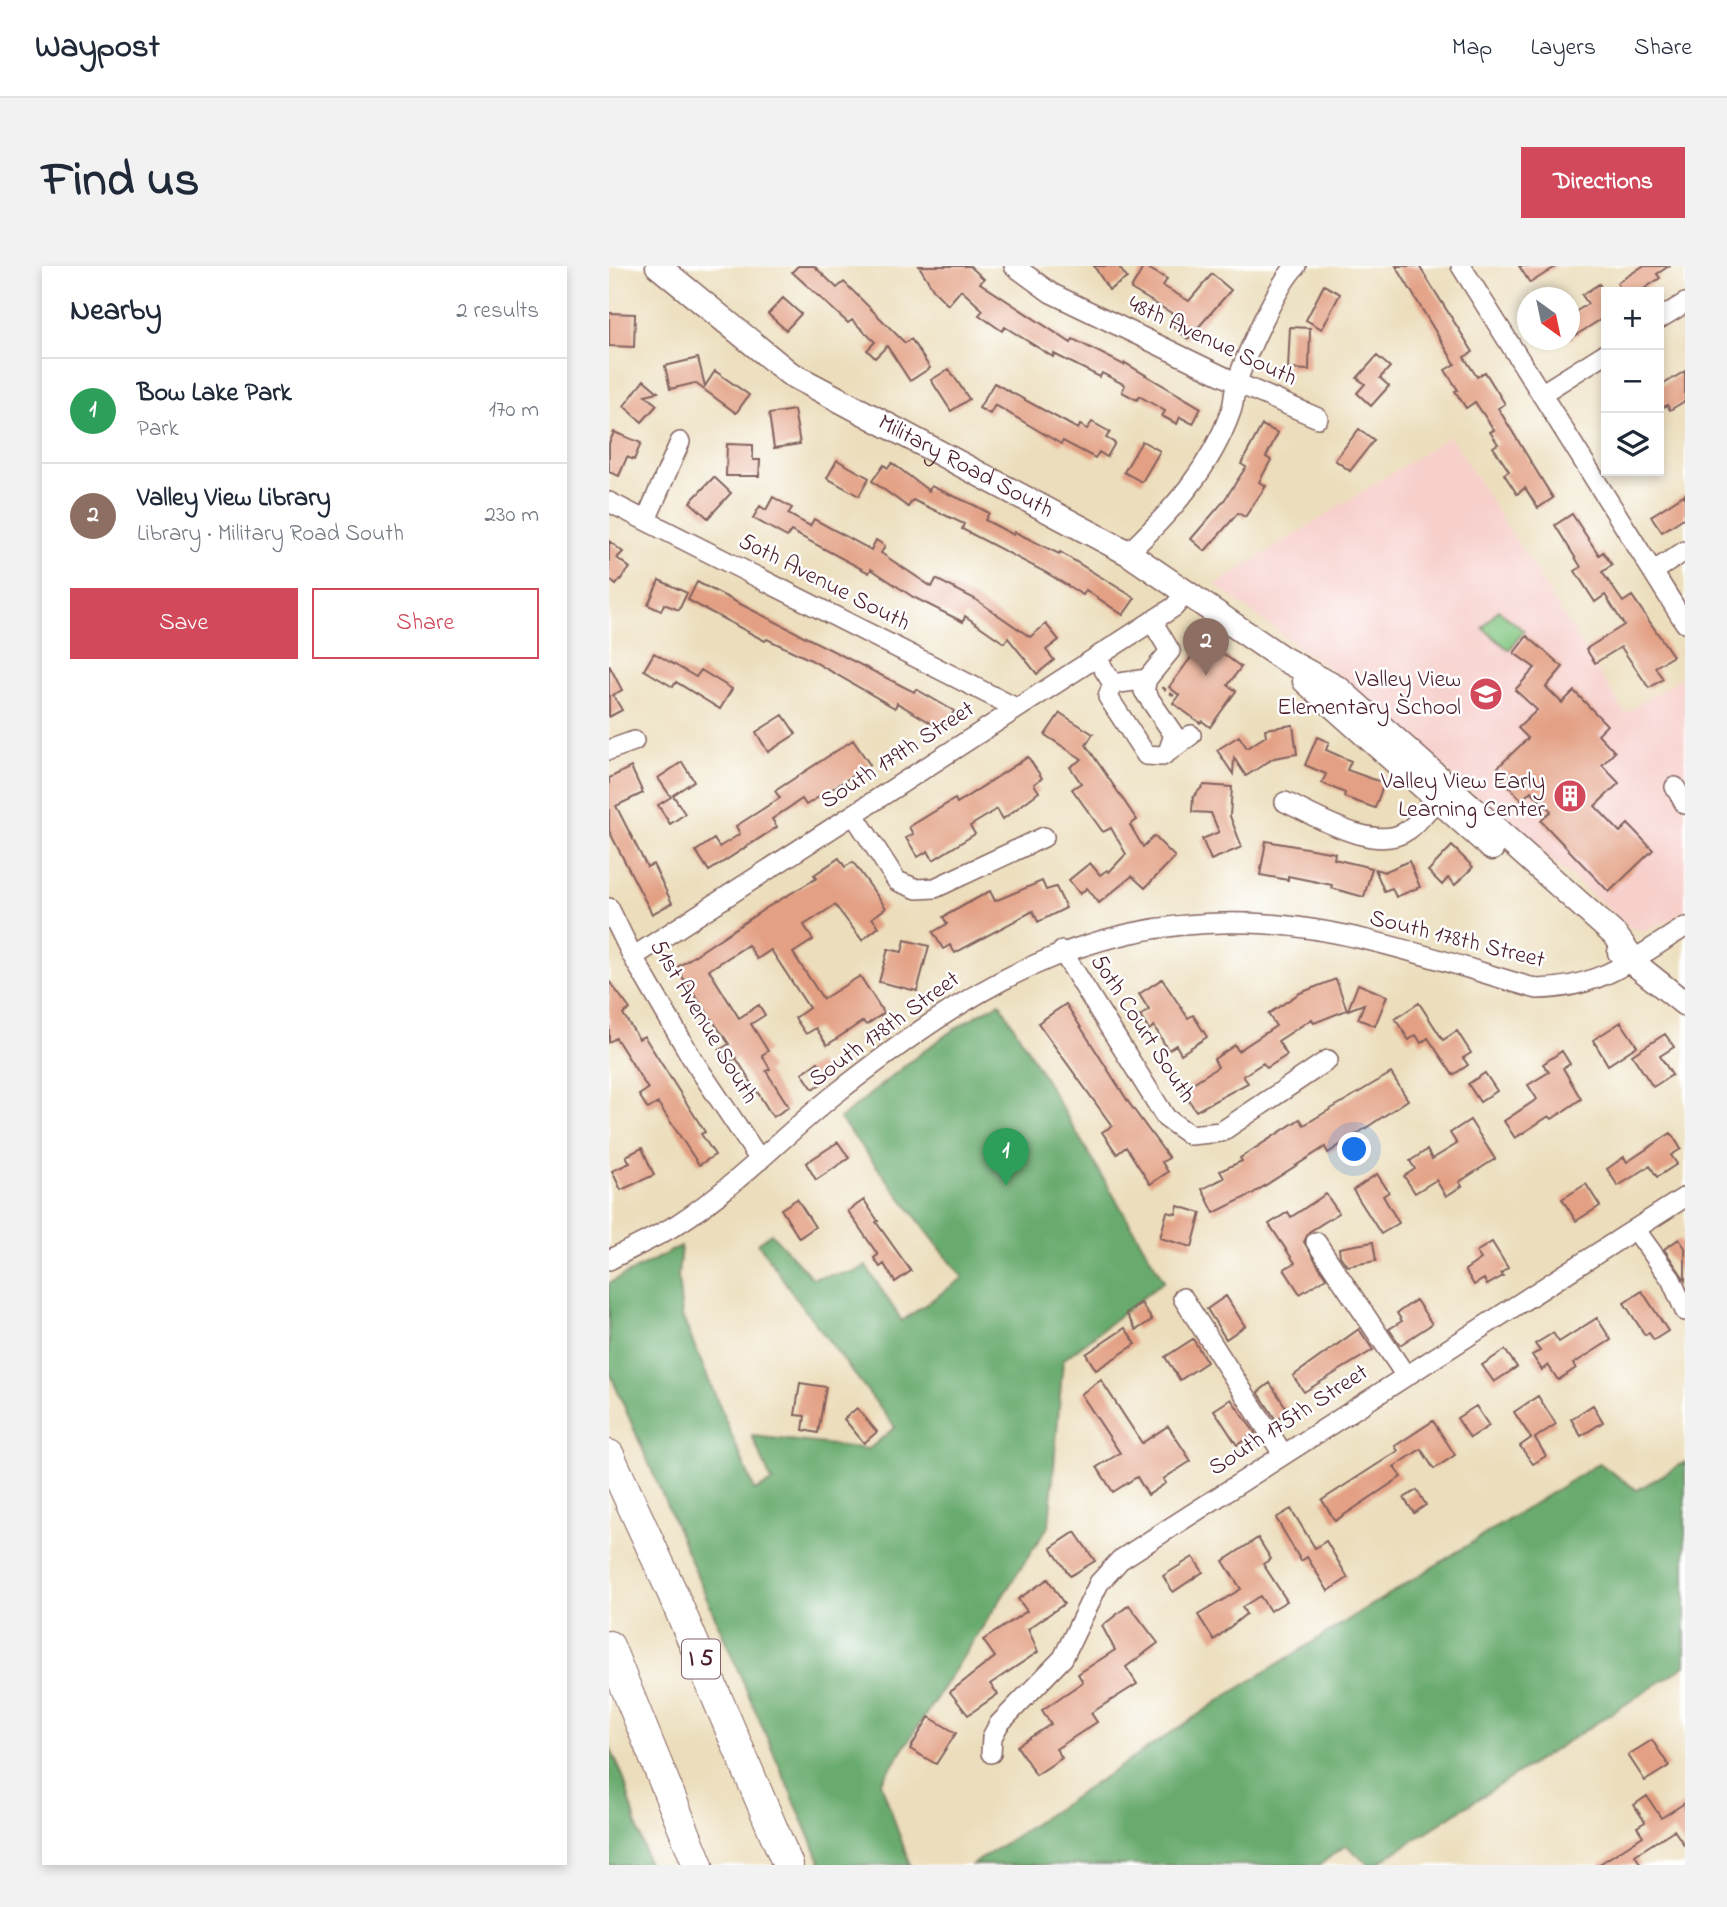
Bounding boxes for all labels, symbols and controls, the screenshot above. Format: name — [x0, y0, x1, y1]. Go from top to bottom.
text: Waypost — [35, 24, 160, 72]
text: Map — [1452, 31, 1492, 66]
text: Layers — [1530, 31, 1596, 66]
text: Share — [1634, 31, 1692, 66]
text: Find us — [42, 146, 199, 218]
button: Directions — [1521, 147, 1685, 218]
street label: 48th Avenue South — [1122, 287, 1302, 397]
north arrow — [1517, 287, 1580, 350]
map controls — [1601, 287, 1664, 476]
button: + — [1601, 287, 1664, 350]
text: Nearby — [70, 290, 162, 334]
text: 2 results — [456, 295, 539, 328]
button: − — [1601, 350, 1664, 413]
text: Bow Lake Park — [137, 375, 292, 413]
text: 1 — [89, 394, 97, 427]
text: 170 m — [489, 394, 539, 427]
street label: Military Road South — [871, 406, 1060, 528]
text: Park — [137, 413, 179, 446]
button: layers — [1601, 413, 1664, 476]
text: Valley View Library — [137, 480, 331, 518]
text: 2 — [87, 499, 99, 532]
text: 230 m — [485, 499, 539, 532]
text: Library · Military Road South — [137, 518, 404, 551]
street label: 50th Avenue South — [732, 525, 916, 641]
button: Save — [70, 588, 298, 659]
button: Share — [312, 588, 539, 659]
pin: 2 — [1183, 618, 1229, 676]
place label: Valley View Elementary School — [1277, 663, 1461, 727]
school or university icon: Valley View Elementary School — [1467, 675, 1505, 713]
street label: South 179th Street — [814, 693, 982, 819]
place label: Valley View Early Learning Center — [1380, 765, 1546, 828]
building icon: Valley View Early Learning Center — [1551, 777, 1589, 815]
street label: South 178th Street — [1366, 901, 1548, 979]
street label: 51st Avenue South — [640, 933, 766, 1111]
street label: 50th Court South — [1081, 948, 1203, 1110]
street label: South 178th Street — [802, 963, 968, 1097]
pin: 1 — [983, 1128, 1029, 1186]
your location — [1337, 1132, 1371, 1166]
street label: South 175th Street — [1202, 1356, 1376, 1486]
road number: I 5 — [682, 1640, 720, 1678]

